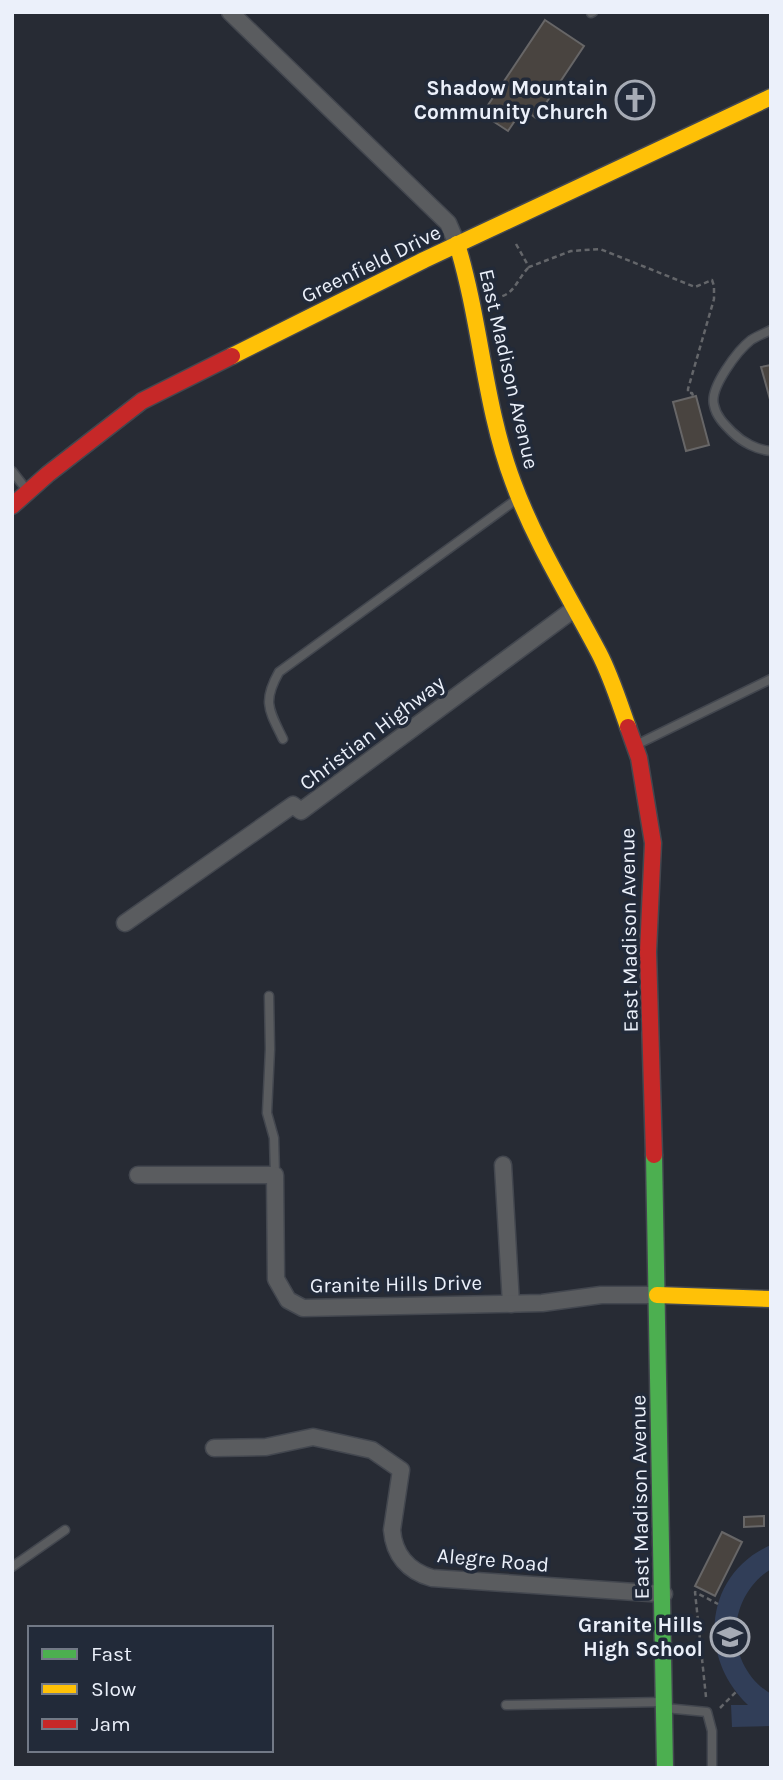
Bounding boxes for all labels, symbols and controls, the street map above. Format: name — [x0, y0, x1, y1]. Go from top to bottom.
place label: Shadow Mountain Community Church — [414, 76, 608, 124]
church icon: Shadow Mountain Community Church — [614, 79, 656, 121]
street label: Greenfield Drive — [297, 220, 445, 308]
street label: East Madison Avenue — [474, 267, 544, 471]
street label: Christian Highway — [295, 671, 449, 795]
street label: East Madison Avenue — [615, 827, 643, 1033]
street label: Granite Hills Drive — [310, 1270, 482, 1298]
street label: East Madison Avenue — [626, 1394, 654, 1600]
street label: Alegre Road — [436, 1543, 550, 1577]
place label: Granite Hills High School — [578, 1613, 703, 1661]
school or university icon: Granite Hills High School — [709, 1616, 751, 1658]
legend — [28, 1626, 273, 1752]
text: Fast — [91, 1642, 132, 1666]
text: Slow — [91, 1677, 136, 1701]
text: Jam — [91, 1712, 131, 1736]

